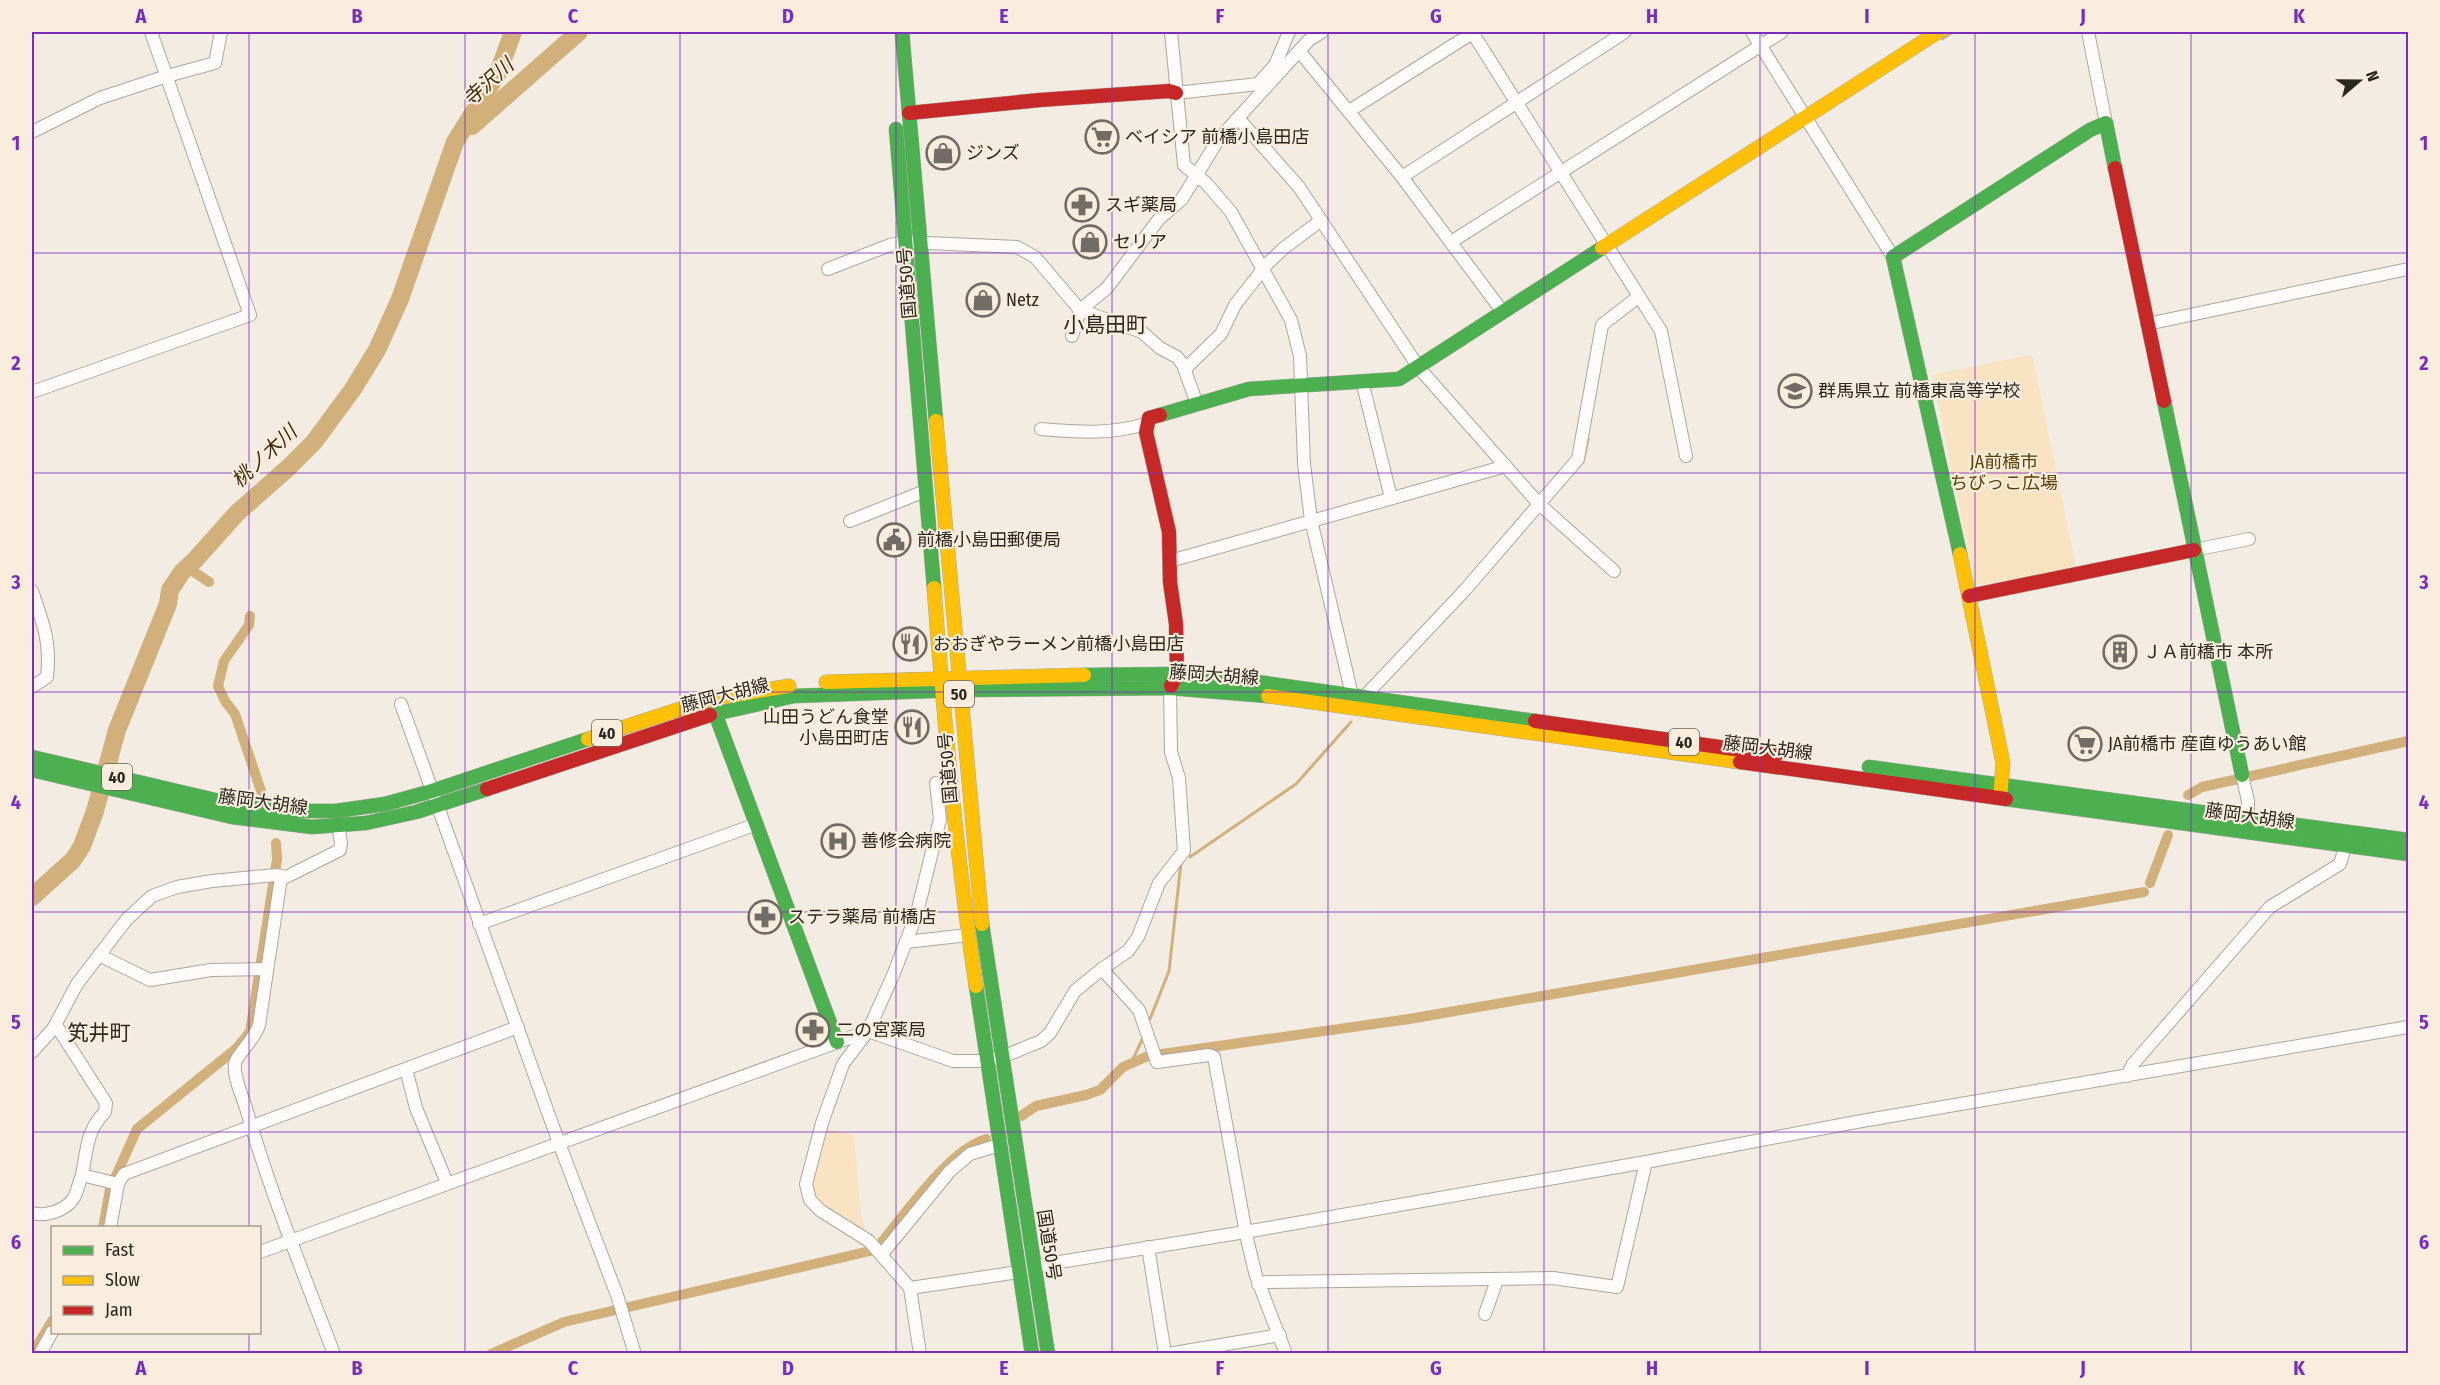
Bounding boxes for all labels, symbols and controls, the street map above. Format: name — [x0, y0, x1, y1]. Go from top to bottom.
text: A — [135, 4, 148, 28]
text: B — [351, 4, 363, 28]
text: C — [568, 4, 579, 28]
text: D — [782, 4, 794, 28]
text: E — [999, 4, 1009, 28]
text: F — [1216, 4, 1225, 28]
text: G — [1430, 4, 1442, 28]
text: H — [1646, 4, 1658, 28]
text: I — [1864, 4, 1870, 28]
text: J — [2079, 4, 2086, 28]
text: K — [2293, 4, 2305, 28]
north arrow — [2329, 51, 2389, 111]
water label: 寺沢川 — [458, 52, 520, 111]
text: N — [2362, 68, 2383, 84]
supermarket icon: ベイシア 前橋小島田店 — [1084, 119, 1120, 155]
place label: ベイシア 前橋小島田店 — [1125, 126, 1309, 148]
text: 1 — [12, 131, 20, 155]
text: 1 — [2420, 131, 2428, 155]
shop icon: ジンズ — [925, 135, 961, 171]
place label: ジンズ — [966, 142, 1020, 164]
pharmacy icon: スギ薬局 — [1064, 187, 1100, 223]
place label: スギ薬局 — [1105, 194, 1177, 216]
shop icon: セリア — [1072, 224, 1108, 260]
place label: セリア — [1113, 231, 1167, 253]
street label: 国道50号 — [893, 246, 921, 320]
shop icon: Netz — [965, 282, 1001, 318]
place label: Netz — [1006, 289, 1039, 311]
district label: 小島田町 — [1063, 312, 1147, 338]
text: 2 — [10, 351, 21, 375]
text: 2 — [2418, 351, 2429, 375]
school or university icon: 群馬県立 前橋東高等学校 — [1777, 373, 1813, 409]
place label: 群馬県立 前橋東高等学校 — [1818, 380, 2020, 402]
water label: 桃ノ木川 — [227, 419, 303, 492]
park label: JA前橋市 ちびっこ広場 — [1950, 451, 2058, 494]
public building icon: 前橋小島田郵便局 — [876, 522, 912, 558]
place label: 前橋小島田郵便局 — [917, 529, 1061, 551]
text: 3 — [10, 570, 21, 594]
text: 3 — [2418, 570, 2429, 594]
restaurant icon: おおぎやラーメン前橋小島田店 — [892, 626, 928, 662]
place label: おおぎやラーメン前橋小島田店 — [933, 633, 1184, 655]
building icon: ＪＡ前橋市 本所 — [2102, 634, 2138, 670]
place label: ＪＡ前橋市 本所 — [2143, 641, 2273, 663]
street label: 藤岡大胡線 — [1168, 661, 1260, 689]
street label: 藤岡大胡線 — [679, 673, 771, 717]
road number: 50 — [944, 681, 974, 707]
place label: 山田うどん食堂 小島田町店 — [763, 706, 889, 749]
restaurant icon: 山田うどん食堂 小島田町店 — [894, 709, 930, 745]
road number: 40 — [592, 720, 622, 746]
supermarket icon: JA前橋市 産直ゆうあい館 — [2067, 726, 2103, 762]
road number: 40 — [1669, 729, 1699, 755]
street label: 国道50号 — [934, 731, 962, 805]
street label: 藤岡大胡線 — [1722, 732, 1814, 764]
place label: JA前橋市 産直ゆうあい館 — [2108, 733, 2307, 755]
road number: 40 — [102, 764, 132, 790]
street label: 藤岡大胡線 — [217, 785, 309, 819]
text: 4 — [11, 790, 21, 814]
text: 4 — [2419, 790, 2429, 814]
street label: 藤岡大胡線 — [2204, 799, 2296, 833]
hospital icon: 善修会病院 — [820, 823, 856, 859]
place label: 善修会病院 — [861, 830, 951, 852]
pharmacy icon: ステラ薬局 前橋店 — [747, 899, 783, 935]
place label: ステラ薬局 前橋店 — [788, 906, 936, 928]
text: 5 — [11, 1010, 21, 1034]
text: 5 — [2419, 1010, 2429, 1034]
pharmacy icon: 二の宮薬局 — [795, 1012, 831, 1048]
place label: 二の宮薬局 — [836, 1019, 926, 1041]
district label: 笂井町 — [68, 1020, 131, 1046]
street label: 国道50号 — [1033, 1208, 1065, 1282]
legend — [51, 1226, 261, 1334]
text: 6 — [11, 1230, 21, 1254]
text: 6 — [2419, 1230, 2429, 1254]
text: Fast — [105, 1239, 134, 1261]
text: Slow — [105, 1269, 140, 1291]
text: Jam — [105, 1299, 133, 1321]
text: A — [135, 1356, 148, 1380]
text: B — [351, 1356, 363, 1380]
text: C — [568, 1356, 579, 1380]
text: D — [782, 1356, 794, 1380]
text: E — [999, 1356, 1009, 1380]
text: F — [1216, 1356, 1225, 1380]
text: G — [1430, 1356, 1442, 1380]
text: H — [1646, 1356, 1658, 1380]
text: I — [1864, 1356, 1870, 1380]
text: J — [2079, 1356, 2086, 1380]
text: K — [2293, 1356, 2305, 1380]

